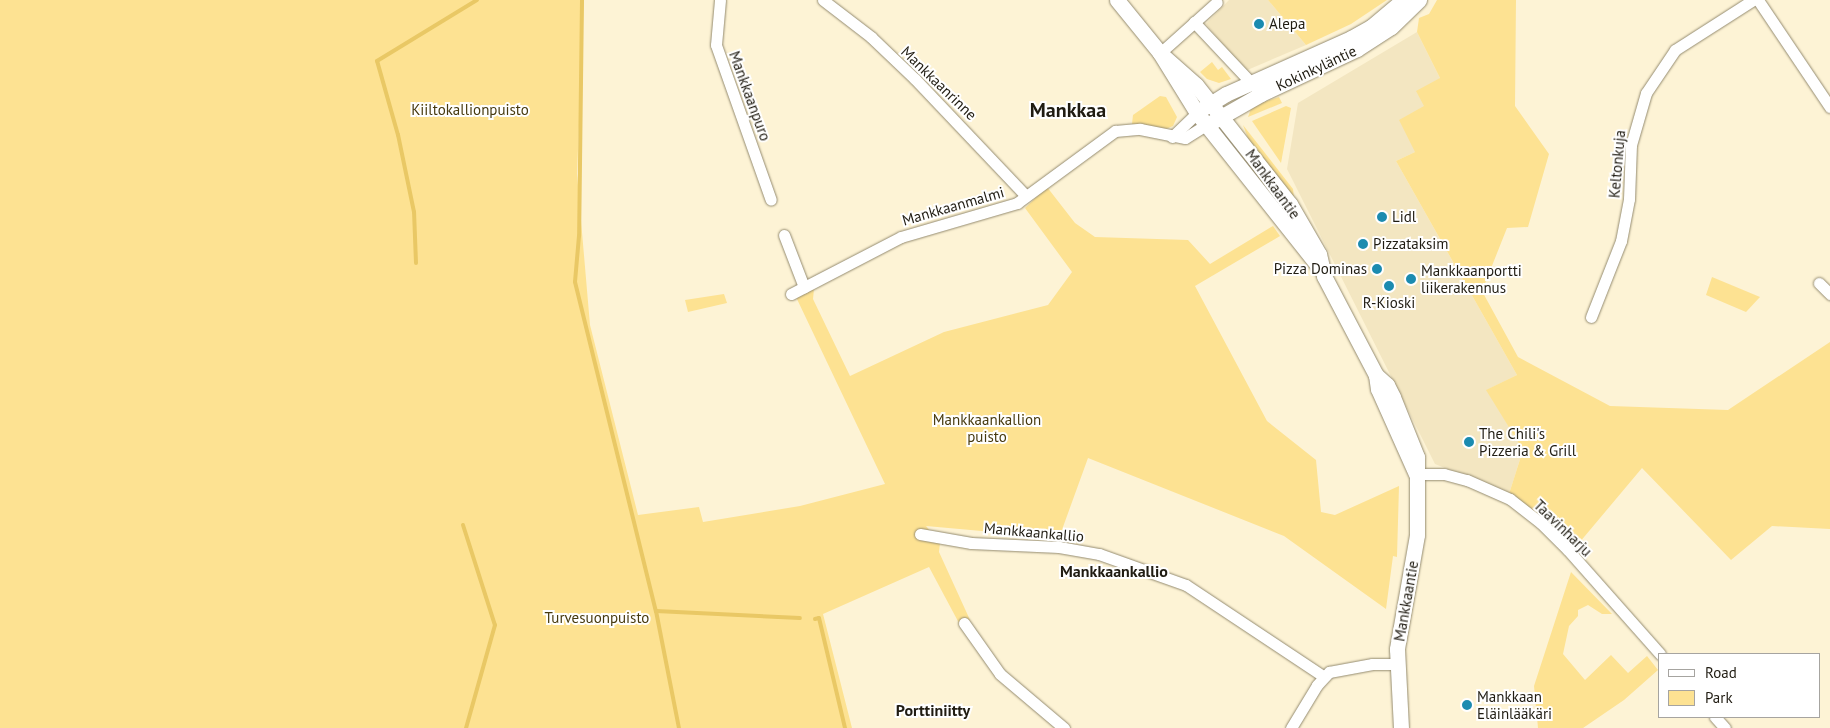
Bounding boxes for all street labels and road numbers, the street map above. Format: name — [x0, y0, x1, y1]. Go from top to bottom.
street label: Mankkaanrinne — [897, 42, 981, 124]
street label: Kokinkyläntie — [1273, 42, 1359, 94]
street label: Mankkaanpuro — [725, 49, 775, 143]
street label: Keltonkuja — [1605, 129, 1629, 199]
street label: Mankkaantie — [1242, 146, 1304, 222]
street label: Mankkaanmalmi — [900, 183, 1006, 229]
street label: Taavinharju — [1530, 496, 1596, 560]
street label: Mankkaankallio — [983, 519, 1085, 545]
street label: Mankkaantie — [1390, 559, 1422, 643]

